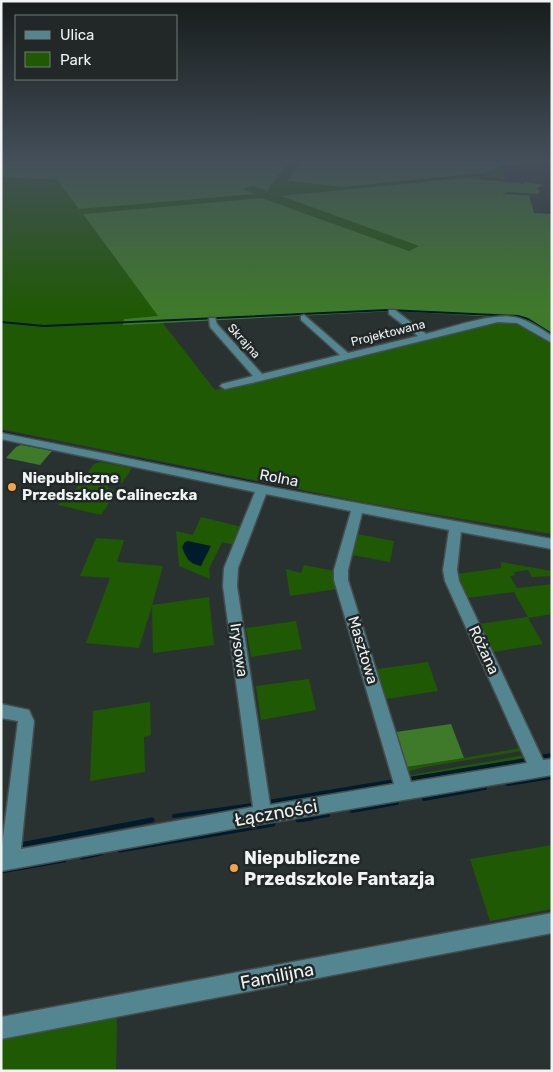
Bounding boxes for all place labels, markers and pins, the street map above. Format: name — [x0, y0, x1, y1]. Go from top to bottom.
place label: Niepubliczne Przedszkole Calineczka — [22, 469, 197, 504]
marker: Niepubliczne Przedszkole Calineczka — [6, 481, 18, 493]
place label: Niepubliczne Przedszkole Fantazja — [244, 847, 435, 890]
marker: Niepubliczne Przedszkole Fantazja — [228, 862, 240, 874]

